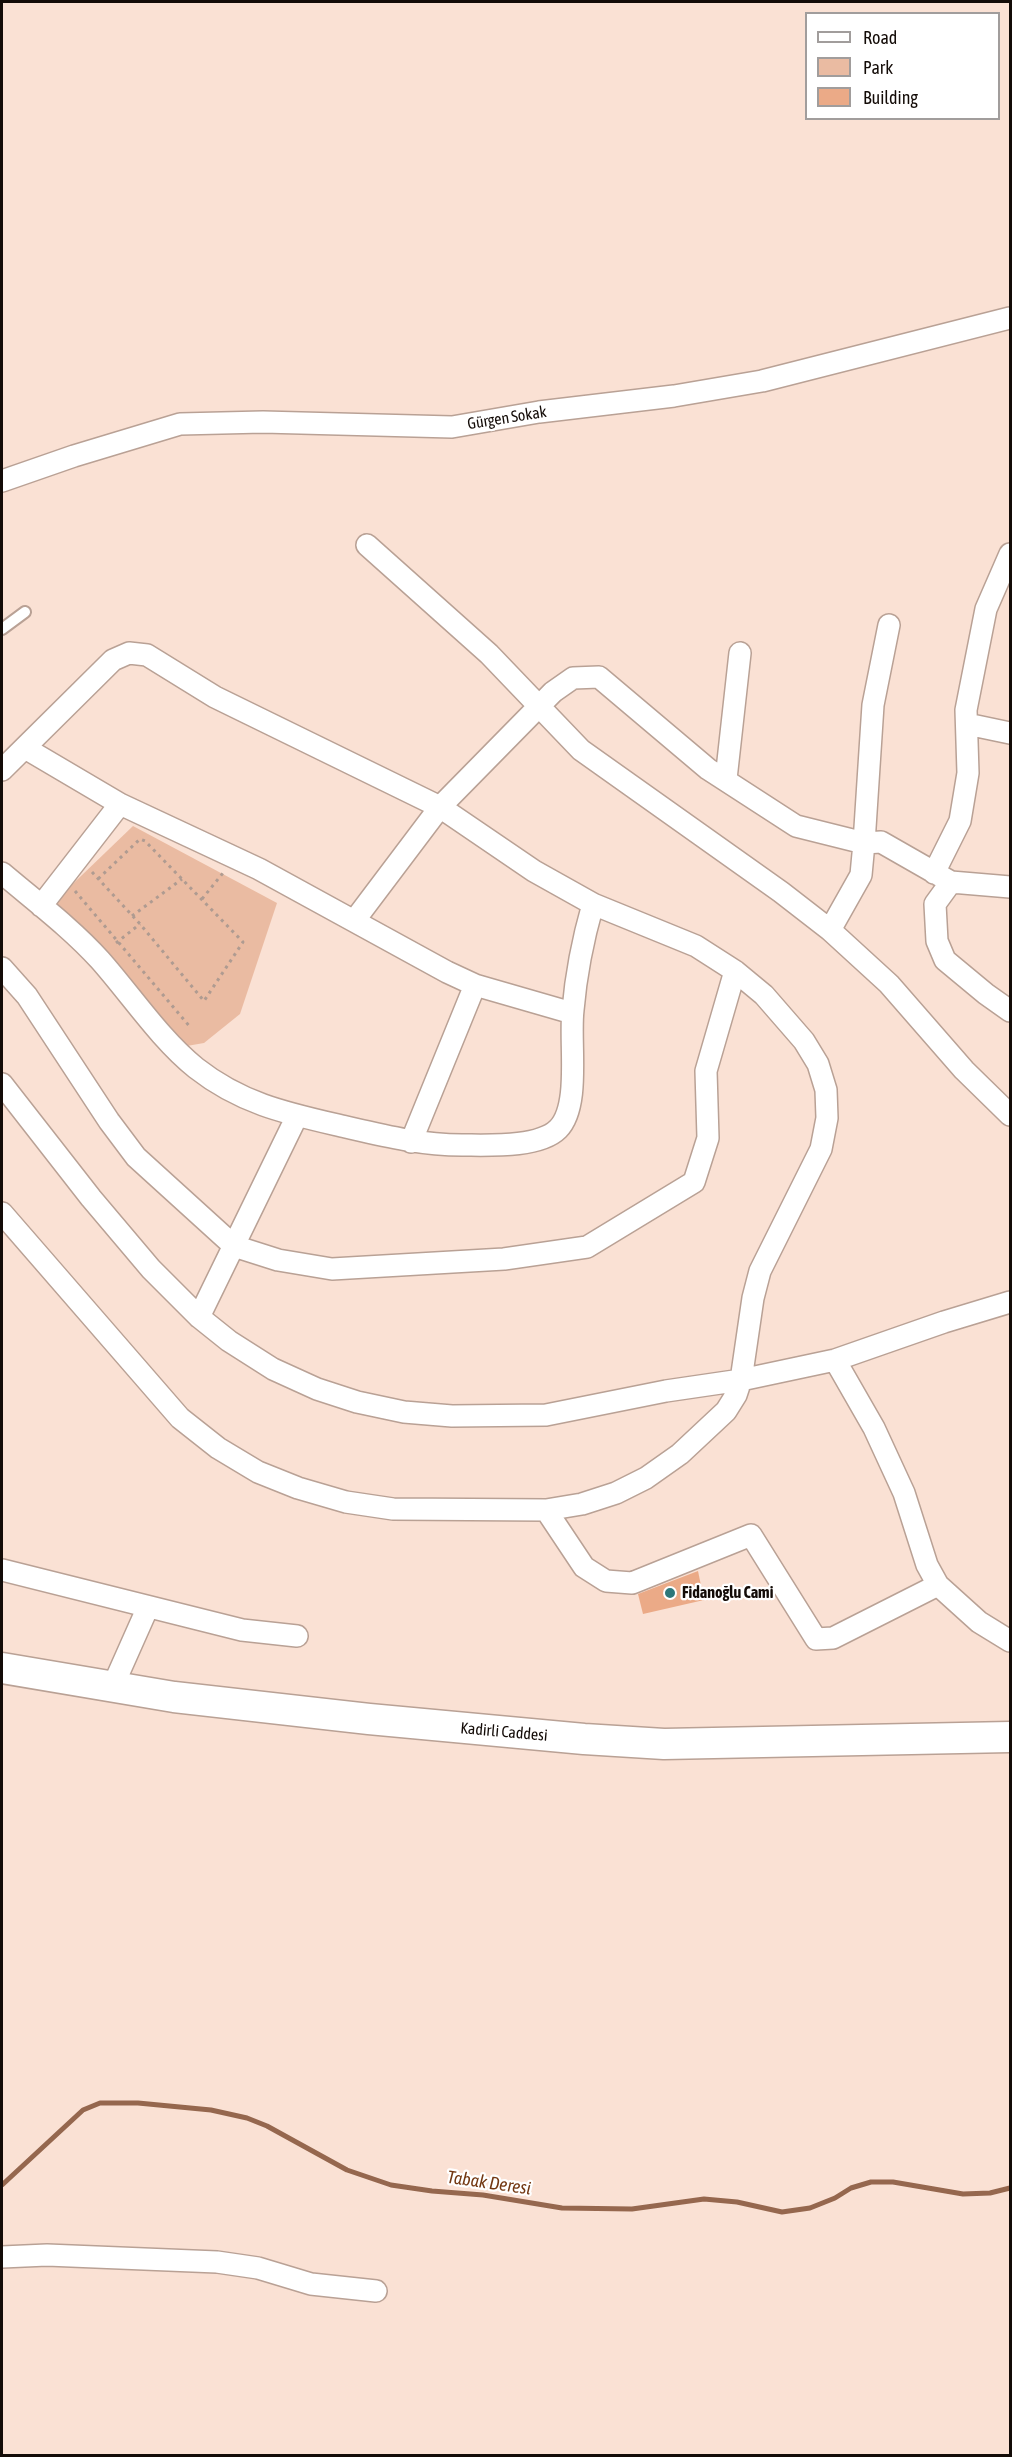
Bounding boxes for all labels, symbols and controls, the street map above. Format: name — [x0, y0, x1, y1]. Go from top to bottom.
legend — [805, 12, 1000, 120]
text: Road — [863, 27, 897, 48]
text: Park — [863, 57, 893, 78]
text: Building — [863, 87, 918, 108]
street label: Gürgen Sokak — [466, 402, 548, 434]
place label: Fidanoğlu Cami — [682, 1583, 773, 1603]
marker: Fidanoğlu Cami — [663, 1586, 677, 1600]
street label: Kadirli Caddesi — [460, 1719, 548, 1745]
water label: Tabak Deresi — [446, 2166, 532, 2200]

